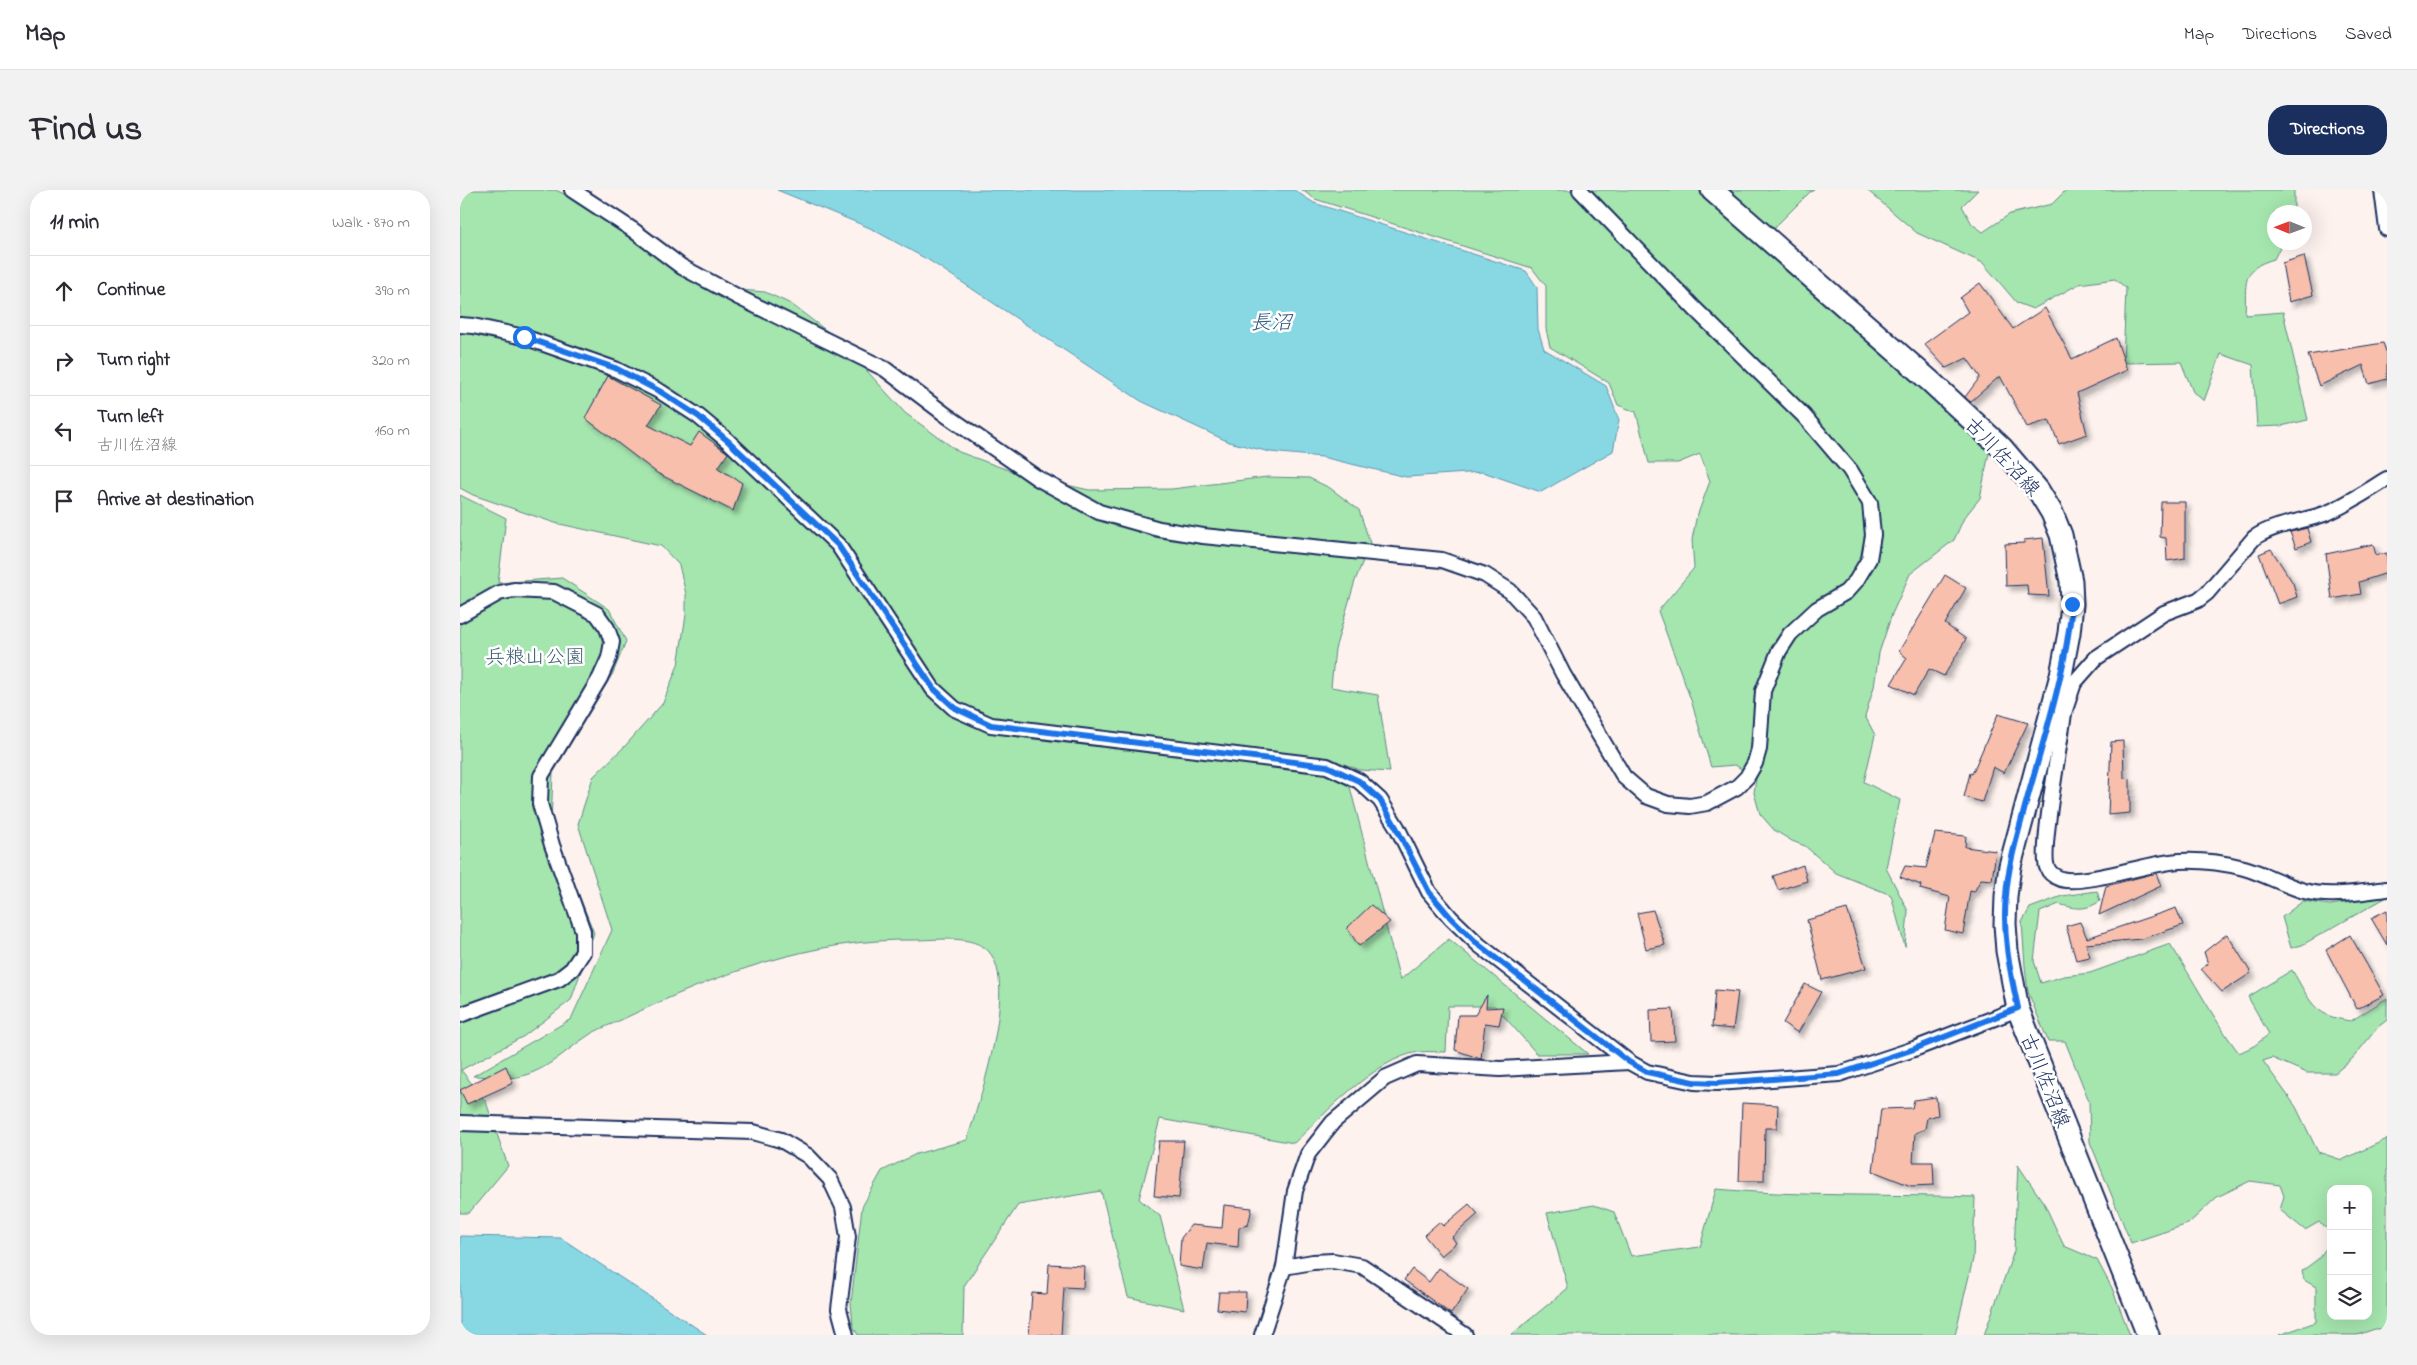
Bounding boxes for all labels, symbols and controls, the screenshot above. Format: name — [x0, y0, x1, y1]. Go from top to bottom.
text: Map — [25, 17, 66, 52]
text: Map — [2184, 22, 2214, 48]
text: Directions — [2242, 22, 2317, 48]
text: Saved — [2345, 22, 2392, 48]
text: Find us — [30, 105, 142, 156]
button: Directions — [2268, 105, 2387, 155]
north arrow — [2267, 205, 2312, 250]
text: 11 min — [50, 208, 99, 238]
text: Walk · 870 m — [332, 211, 410, 235]
icon: ahead — [50, 277, 78, 305]
text: Continue — [97, 277, 165, 304]
text: 390 m — [375, 279, 410, 303]
water label: 長沼 — [1250, 309, 1294, 339]
route start — [513, 326, 536, 349]
icon: right — [50, 347, 78, 375]
text: Turn right — [97, 347, 170, 374]
text: 320 m — [372, 349, 410, 373]
text: Turn left — [97, 404, 164, 431]
street label: 古川佐沼線 — [1956, 411, 2046, 504]
icon: left — [50, 417, 78, 445]
text: 160 m — [375, 419, 410, 443]
text: 古川佐沼線 — [97, 434, 177, 458]
icon: arrive — [50, 487, 78, 515]
text: Arrive at destination — [97, 487, 254, 514]
route end — [2061, 593, 2084, 616]
park label: 兵粮山公園 — [485, 644, 585, 673]
street label: 古川佐沼線 — [2012, 1029, 2076, 1133]
map controls — [2327, 1185, 2372, 1320]
button: + — [2327, 1185, 2372, 1230]
button: − — [2327, 1230, 2372, 1275]
button: layers — [2327, 1275, 2372, 1320]

